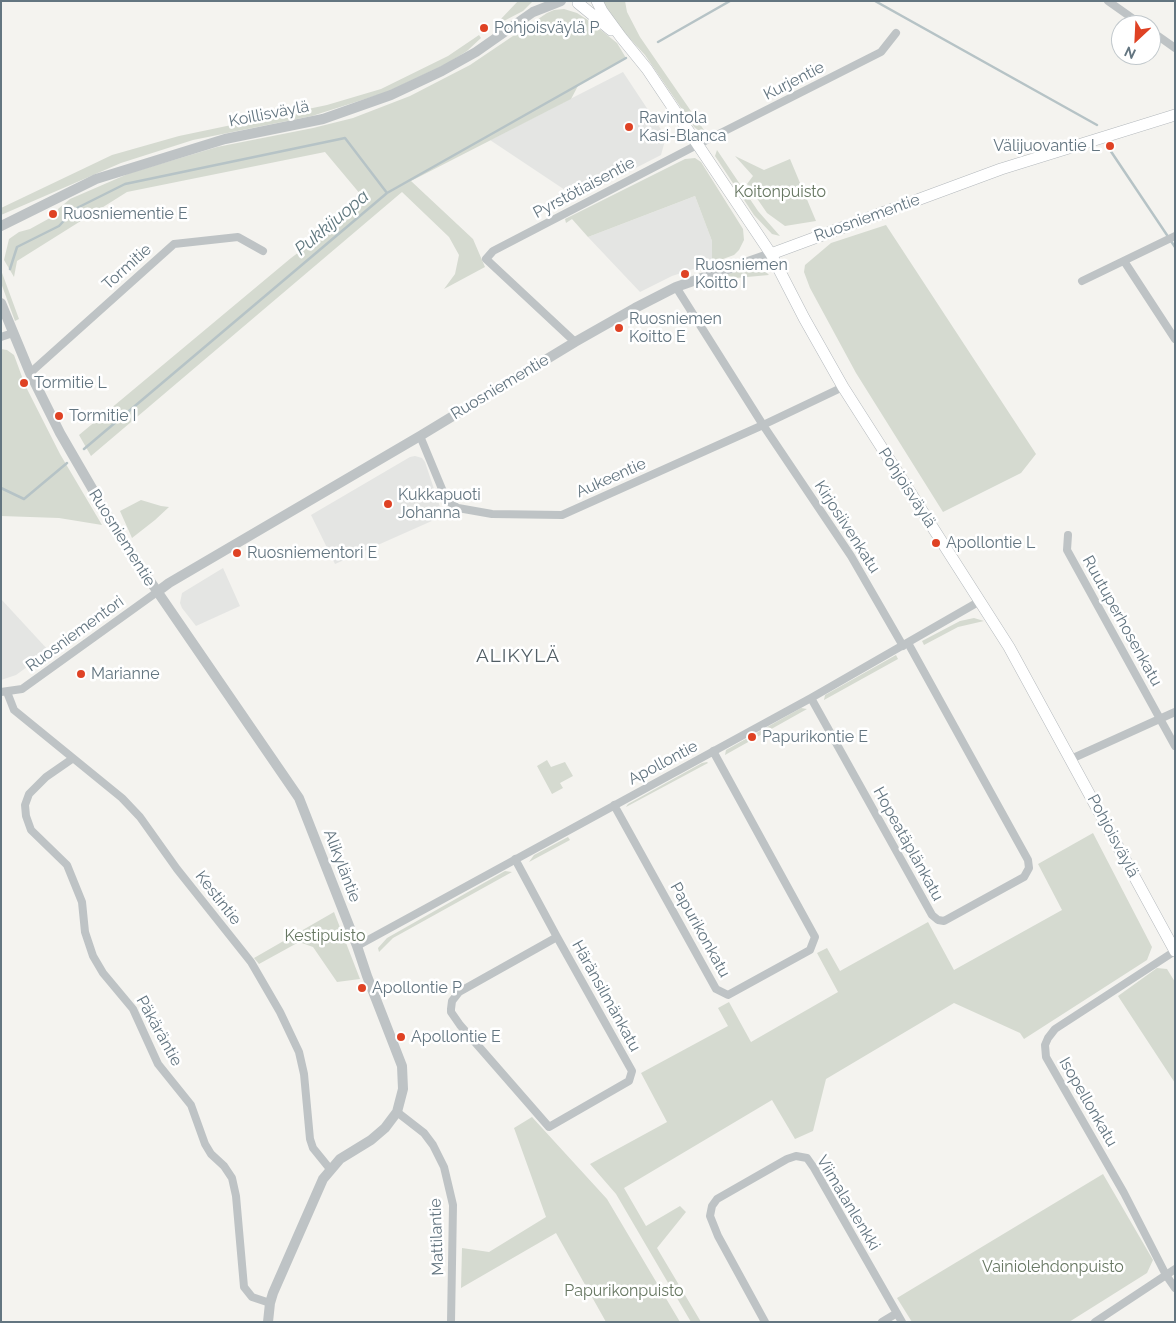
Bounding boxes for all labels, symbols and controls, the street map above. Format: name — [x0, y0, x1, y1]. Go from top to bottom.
north arrow — [1111, 15, 1161, 65]
place label: Pohjoisväylä P — [494, 18, 599, 38]
marker: Pohjoisväylä P — [478, 22, 490, 34]
text: N — [1122, 43, 1138, 62]
street label: Kurjentie — [760, 58, 828, 104]
street label: Koillisväylä — [227, 97, 311, 131]
place label: Ravintola Kasi-Blanca — [639, 108, 727, 146]
marker: Ravintola Kasi-Blanca — [623, 121, 635, 133]
place label: Välijuovantie L — [993, 136, 1100, 156]
marker: Välijuovantie L — [1104, 140, 1116, 152]
street label: Pyrstötiaisentie — [530, 153, 638, 223]
park label: Koitonpuisto — [734, 182, 826, 202]
water label: Pukkijuopa — [291, 186, 373, 260]
street label: Ruosniementie — [812, 190, 922, 246]
place label: Ruosniementie E — [63, 204, 188, 224]
marker: Ruosniementie E — [47, 208, 59, 220]
street label: Tormitie — [98, 240, 156, 294]
place label: Ruosniemen Koitto I — [695, 255, 788, 293]
marker: Ruosniemen Koitto I — [679, 268, 691, 280]
place label: Ruosniemen Koitto E — [629, 309, 722, 347]
marker: Ruosniemen Koitto E — [613, 322, 625, 334]
street label: Ruosniementie — [448, 350, 552, 424]
place label: Tormitie L — [34, 373, 107, 393]
marker: Tormitie L — [18, 377, 30, 389]
place label: Tormitie I — [69, 406, 137, 426]
marker: Tormitie I — [53, 410, 65, 422]
street label: Pohjoisväylä — [874, 444, 940, 532]
street label: Aukeentie — [573, 454, 649, 502]
street label: Kirjosiivenkatu — [810, 477, 884, 577]
place label: Kukkapuoti Johanna — [398, 485, 481, 523]
street label: Ruosniementie — [84, 486, 160, 590]
marker: Kukkapuoti Johanna — [382, 498, 394, 510]
place label: Apollontie L — [946, 533, 1035, 553]
marker: Apollontie L — [930, 537, 942, 549]
place label: Ruosniementori E — [247, 543, 377, 563]
marker: Ruosniementori E — [231, 547, 243, 559]
street label: Ruutuperhosenkatu — [1078, 552, 1166, 690]
street label: Ruosniementori — [22, 592, 128, 676]
district label: ALIKYLÄ — [475, 645, 561, 667]
place label: Marianne — [91, 664, 160, 684]
marker: Marianne — [75, 668, 87, 680]
place label: Papurikontie E — [762, 727, 868, 747]
marker: Papurikontie E — [746, 731, 758, 743]
street label: Apollontie — [625, 737, 701, 789]
street label: Hopeatäplänkatu — [869, 784, 947, 904]
street label: Pohjoisväylä — [1083, 791, 1143, 881]
street label: Alikyläntie — [319, 827, 365, 905]
street label: Kestintie — [191, 867, 245, 929]
street label: Papurikonkatu — [666, 879, 734, 981]
park label: Kestipuisto — [284, 926, 366, 946]
street label: Häränsilmänkatu — [567, 937, 645, 1055]
place label: Apollontie P — [372, 978, 462, 998]
marker: Apollontie P — [356, 982, 368, 994]
street label: Päkäräntie — [132, 992, 186, 1070]
place label: Apollontie E — [411, 1027, 501, 1047]
marker: Apollontie E — [395, 1031, 407, 1043]
street label: Isopellonkatu — [1055, 1054, 1121, 1150]
street label: Viimalanlenkki — [812, 1152, 884, 1254]
street label: Mattilantie — [426, 1198, 448, 1276]
park label: Vainiolehdonpuisto — [982, 1257, 1124, 1277]
park label: Papurikonpuisto — [564, 1281, 684, 1301]

